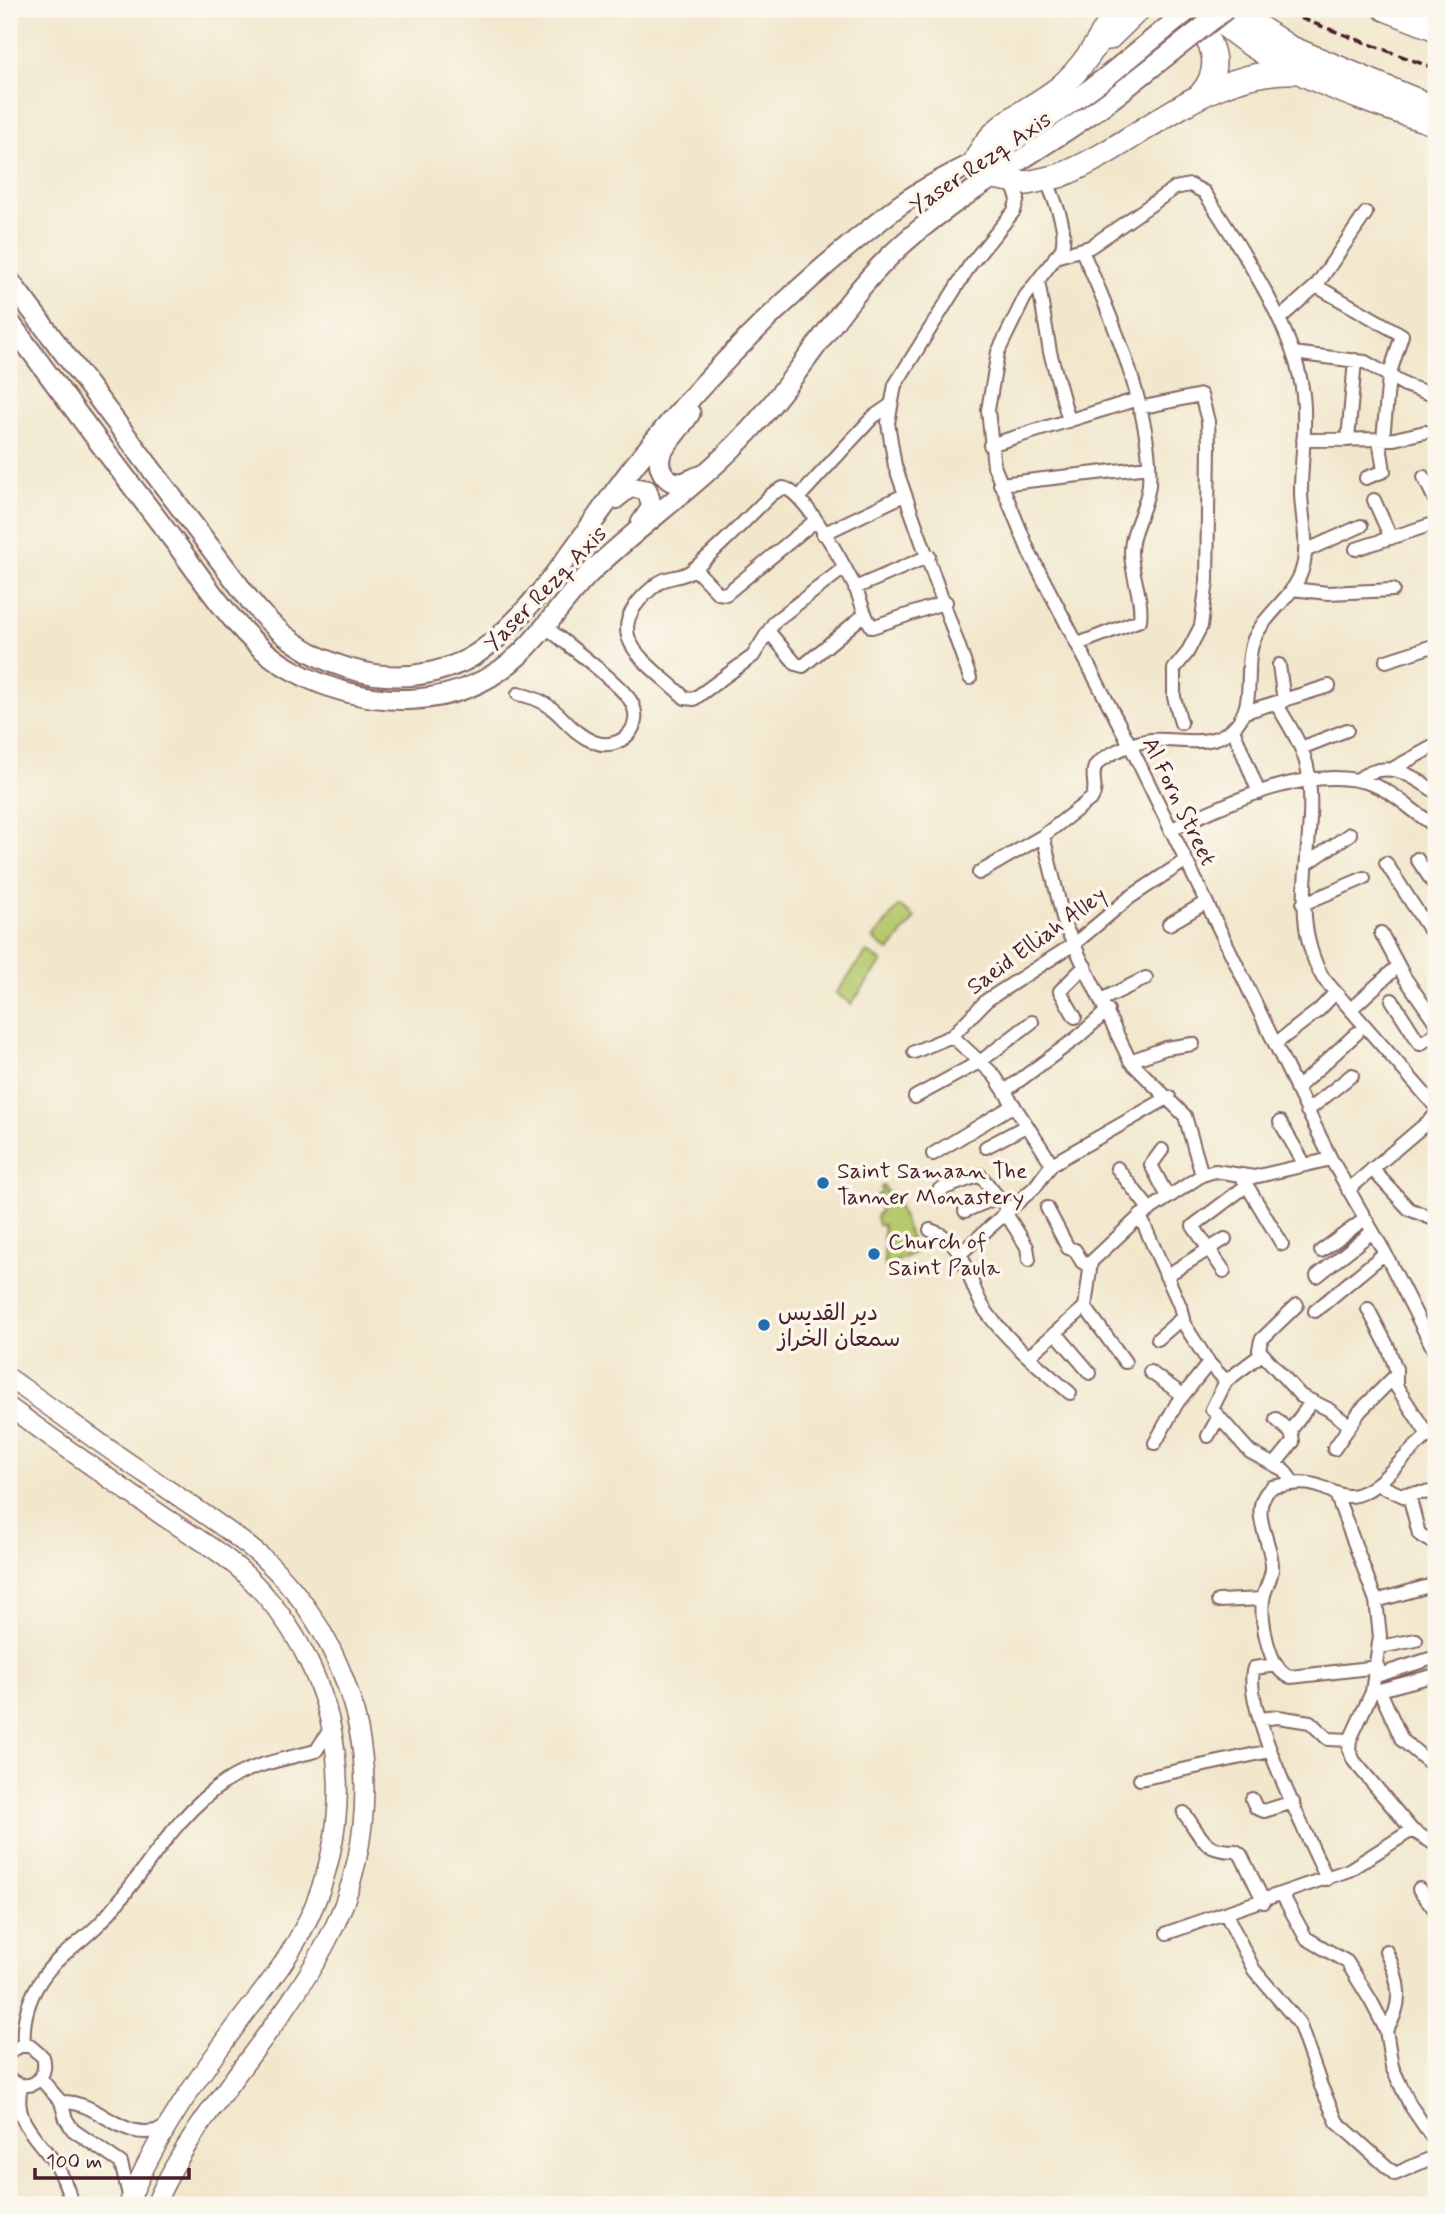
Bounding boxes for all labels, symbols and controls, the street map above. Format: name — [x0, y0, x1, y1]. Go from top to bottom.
street label: Yaser Rezq Axis — [904, 105, 1058, 222]
street label: Yaser Rezq Axis — [478, 520, 614, 659]
street label: Al Forn Street — [1134, 733, 1222, 871]
street label: Saeid Elliah Alley — [961, 881, 1113, 1002]
place label: Saint Samaan The Tanner Monastery — [837, 1157, 1027, 1213]
marker: Saint Samaan The Tanner Monastery — [815, 1175, 831, 1191]
place label: Church of Saint Paula — [888, 1228, 1000, 1284]
marker: Church of Saint Paula — [866, 1246, 882, 1262]
place label: دير القديس سمعان الخراز — [776, 1299, 900, 1355]
marker: دير القديس سمعان الخراز — [756, 1317, 772, 1333]
scale bar — [35, 2137, 189, 2181]
text: 100 m — [46, 2148, 102, 2176]

